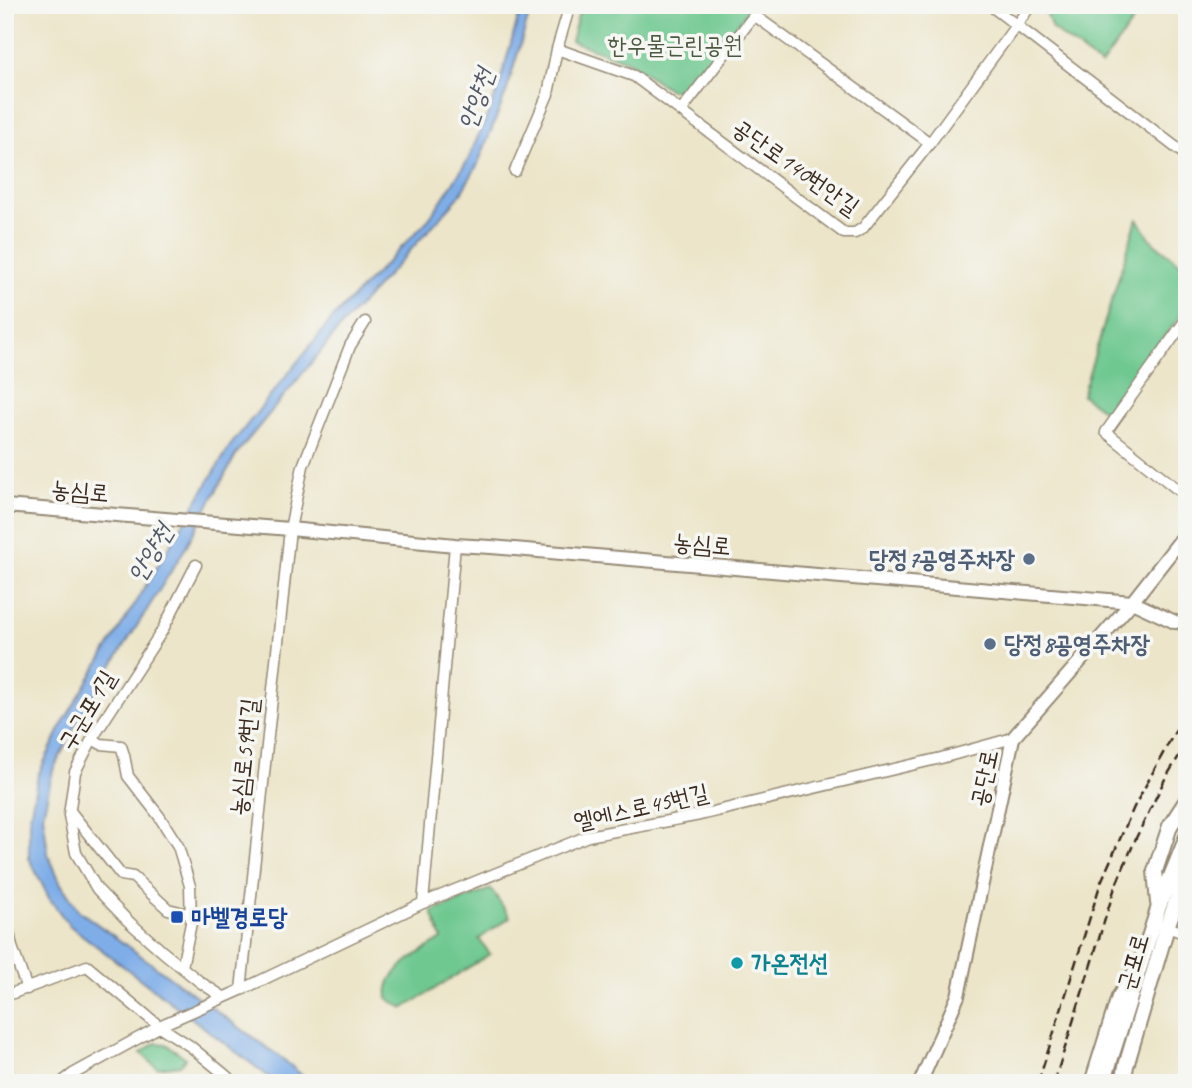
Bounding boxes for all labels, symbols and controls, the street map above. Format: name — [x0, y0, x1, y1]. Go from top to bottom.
park label: 한우물근린공원 — [607, 30, 743, 60]
water label: 안양천 — [450, 61, 503, 134]
street label: 공단로140번안길 — [727, 112, 865, 222]
street label: 농심로 — [50, 474, 110, 508]
water label: 안양천 — [120, 515, 182, 588]
street label: 농심로 — [672, 527, 732, 561]
place label: 당정7공영주차장 — [869, 544, 1016, 574]
marker: 당정7공영주차장 — [1021, 551, 1037, 567]
place label: 당정8공영주차장 — [1004, 629, 1151, 659]
marker: 당정8공영주차장 — [982, 636, 998, 652]
street label: 구군포1길 — [51, 665, 123, 755]
street label: 농심로59번길 — [223, 697, 265, 817]
street label: 공단로 — [963, 747, 1005, 809]
street label: 엘에스로45번길 — [571, 777, 711, 837]
place label: 마벨경로당 — [191, 902, 288, 932]
marker: 마벨경로당 — [169, 909, 185, 925]
street label: 군포로 — [1111, 930, 1155, 994]
place label: 가온전선 — [751, 948, 828, 978]
marker: 가온전선 — [729, 955, 745, 971]

